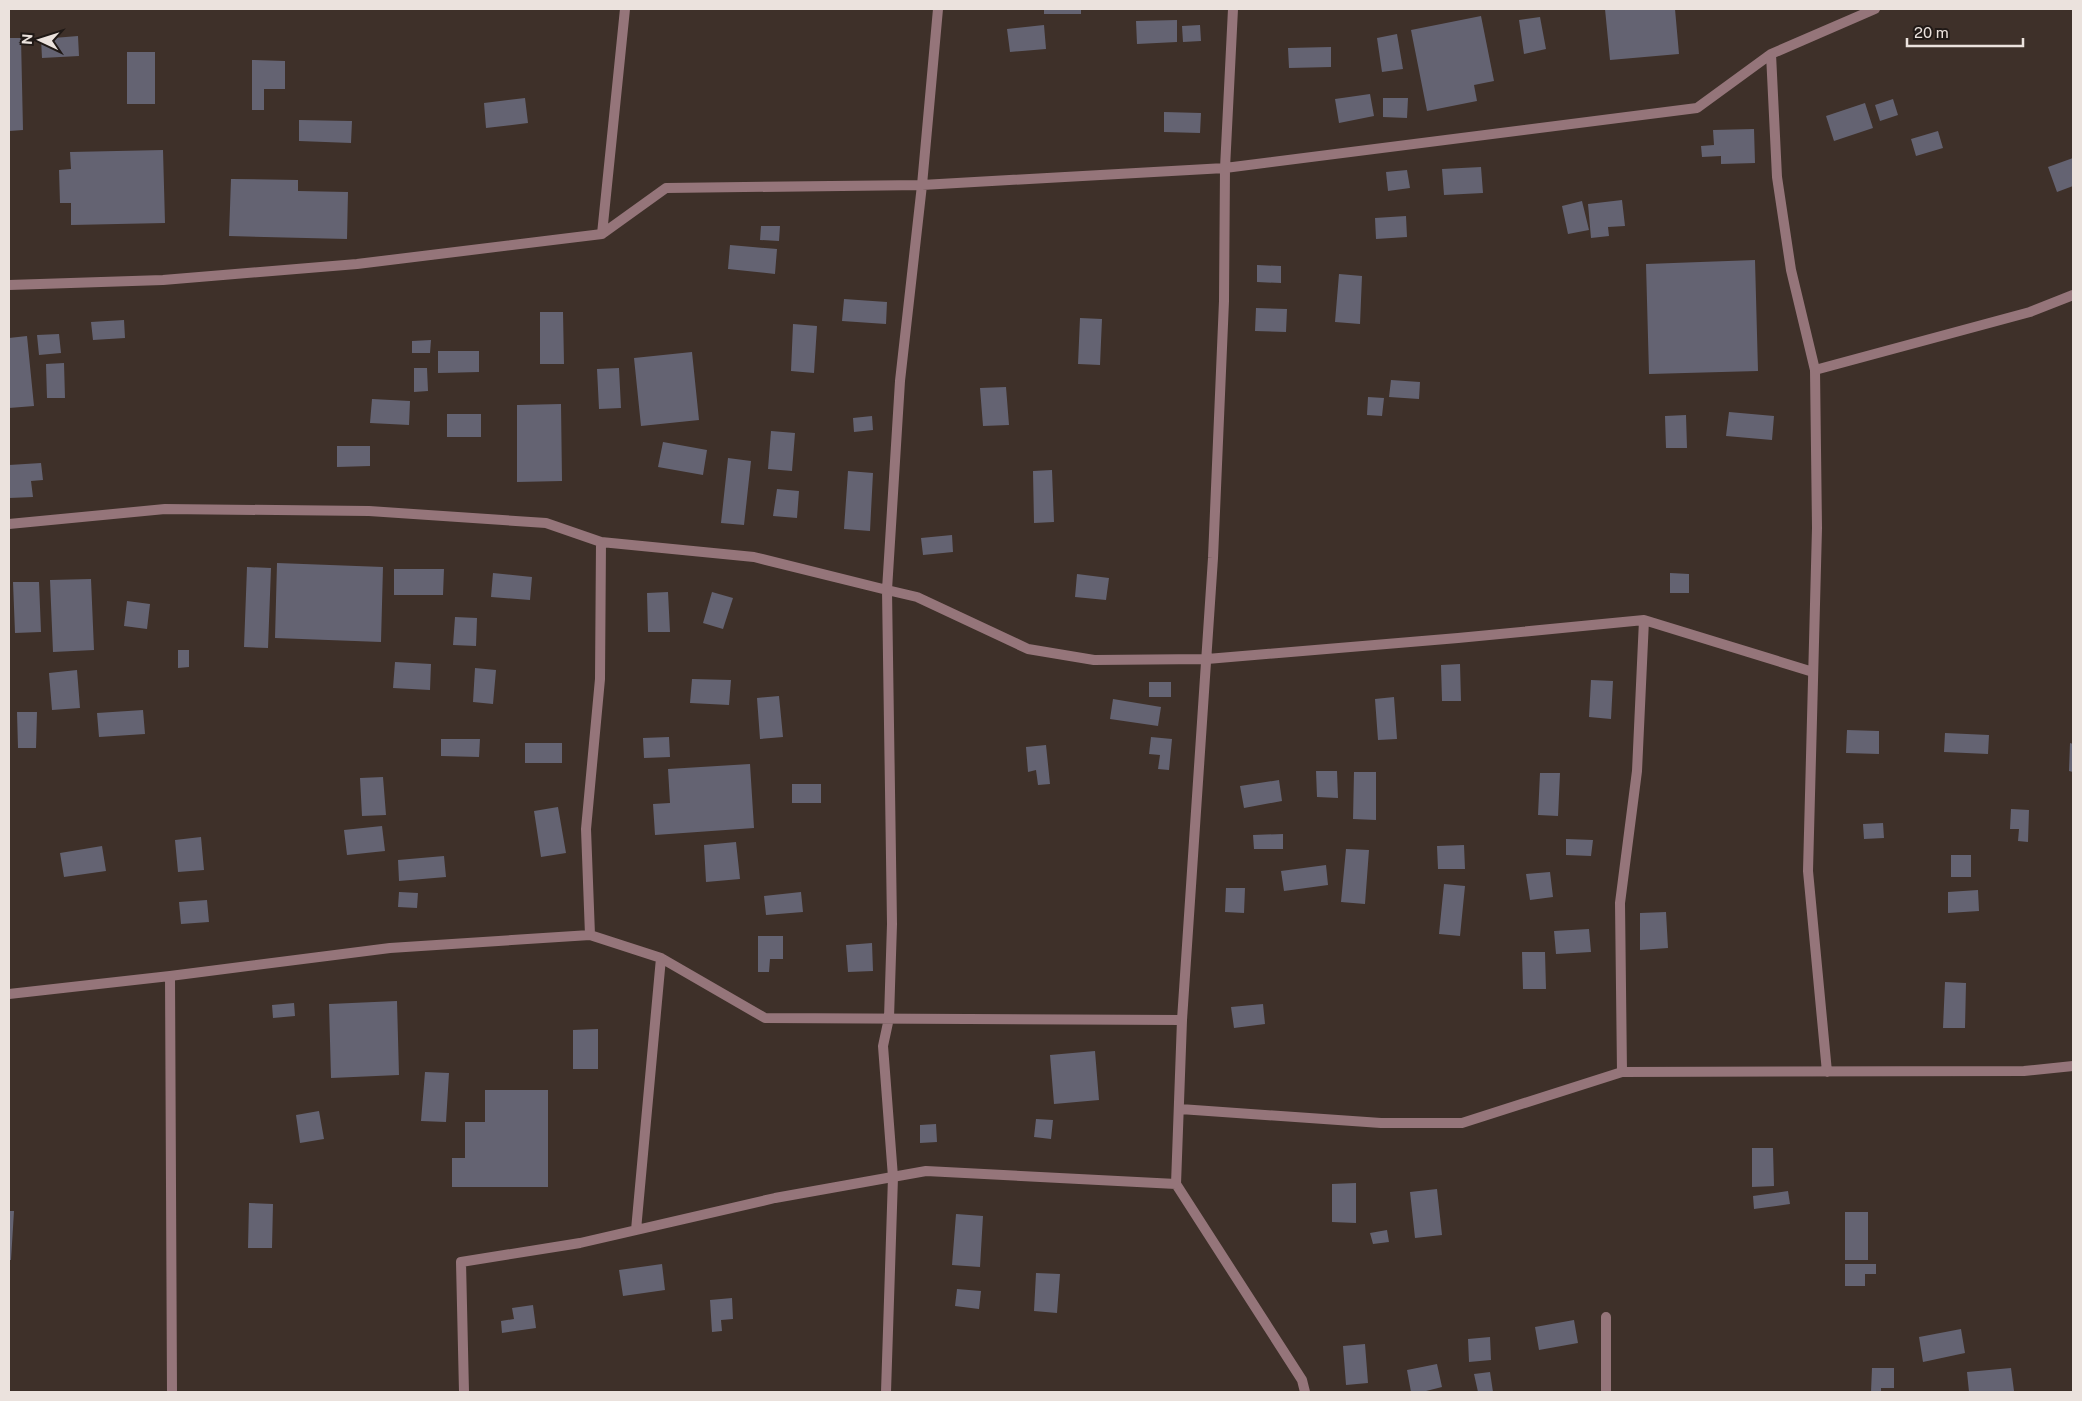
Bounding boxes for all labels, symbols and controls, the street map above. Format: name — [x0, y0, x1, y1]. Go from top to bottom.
north arrow — [15, 15, 65, 65]
scale bar — [1907, 15, 2023, 47]
text: 20 m — [1914, 24, 1949, 41]
text: N — [19, 33, 35, 45]

